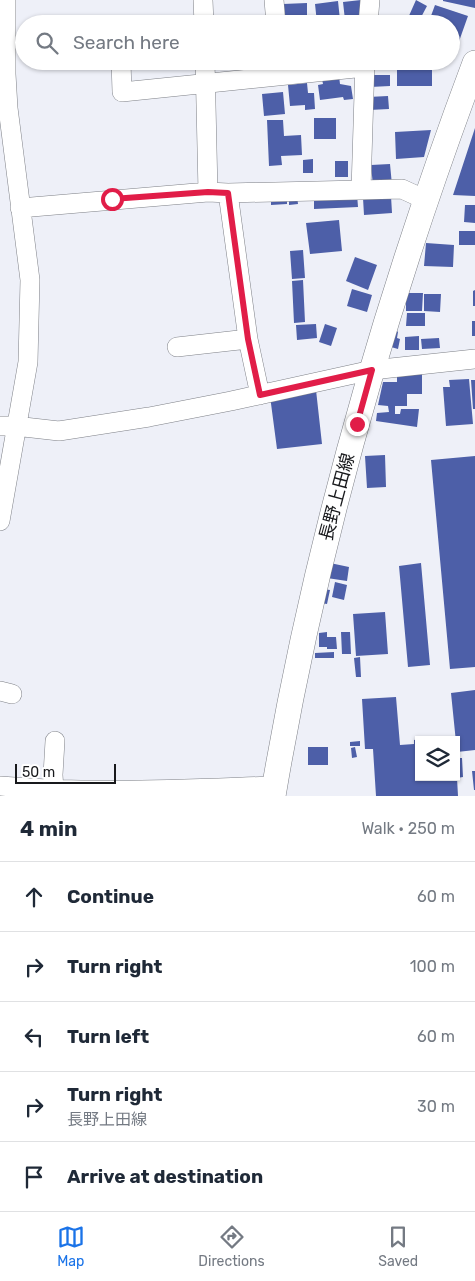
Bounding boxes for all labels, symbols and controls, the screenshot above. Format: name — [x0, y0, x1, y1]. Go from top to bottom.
search box — [15, 15, 460, 70]
icon: search — [33, 29, 61, 57]
text: Search here — [73, 31, 180, 54]
route start — [101, 188, 124, 211]
route end — [346, 413, 369, 436]
street label: 長野上田線 — [315, 451, 359, 543]
map controls — [415, 736, 460, 781]
button: layers — [415, 736, 460, 781]
scale bar — [15, 761, 116, 784]
text: 50 m — [22, 764, 55, 781]
text: 4 min — [20, 816, 78, 841]
text: Walk · 250 m — [361, 819, 455, 838]
icon: ahead — [20, 883, 48, 911]
text: Continue — [67, 885, 154, 908]
text: 60 m — [417, 887, 455, 906]
icon: right — [20, 953, 48, 981]
text: Turn right — [67, 955, 162, 978]
text: 100 m — [410, 957, 455, 976]
icon: left — [20, 1023, 48, 1051]
text: Turn left — [67, 1025, 149, 1048]
text: 60 m — [417, 1027, 455, 1046]
text: Turn right — [67, 1083, 162, 1106]
icon: right — [20, 1093, 48, 1121]
text: 30 m — [417, 1097, 455, 1116]
text: 長野上田線 — [67, 1110, 147, 1129]
icon: arrive — [20, 1163, 48, 1191]
text: Arrive at destination — [67, 1165, 263, 1188]
tab: Map — [57, 1223, 85, 1270]
tab: Directions — [198, 1223, 265, 1270]
tab: Saved — [378, 1223, 418, 1270]

